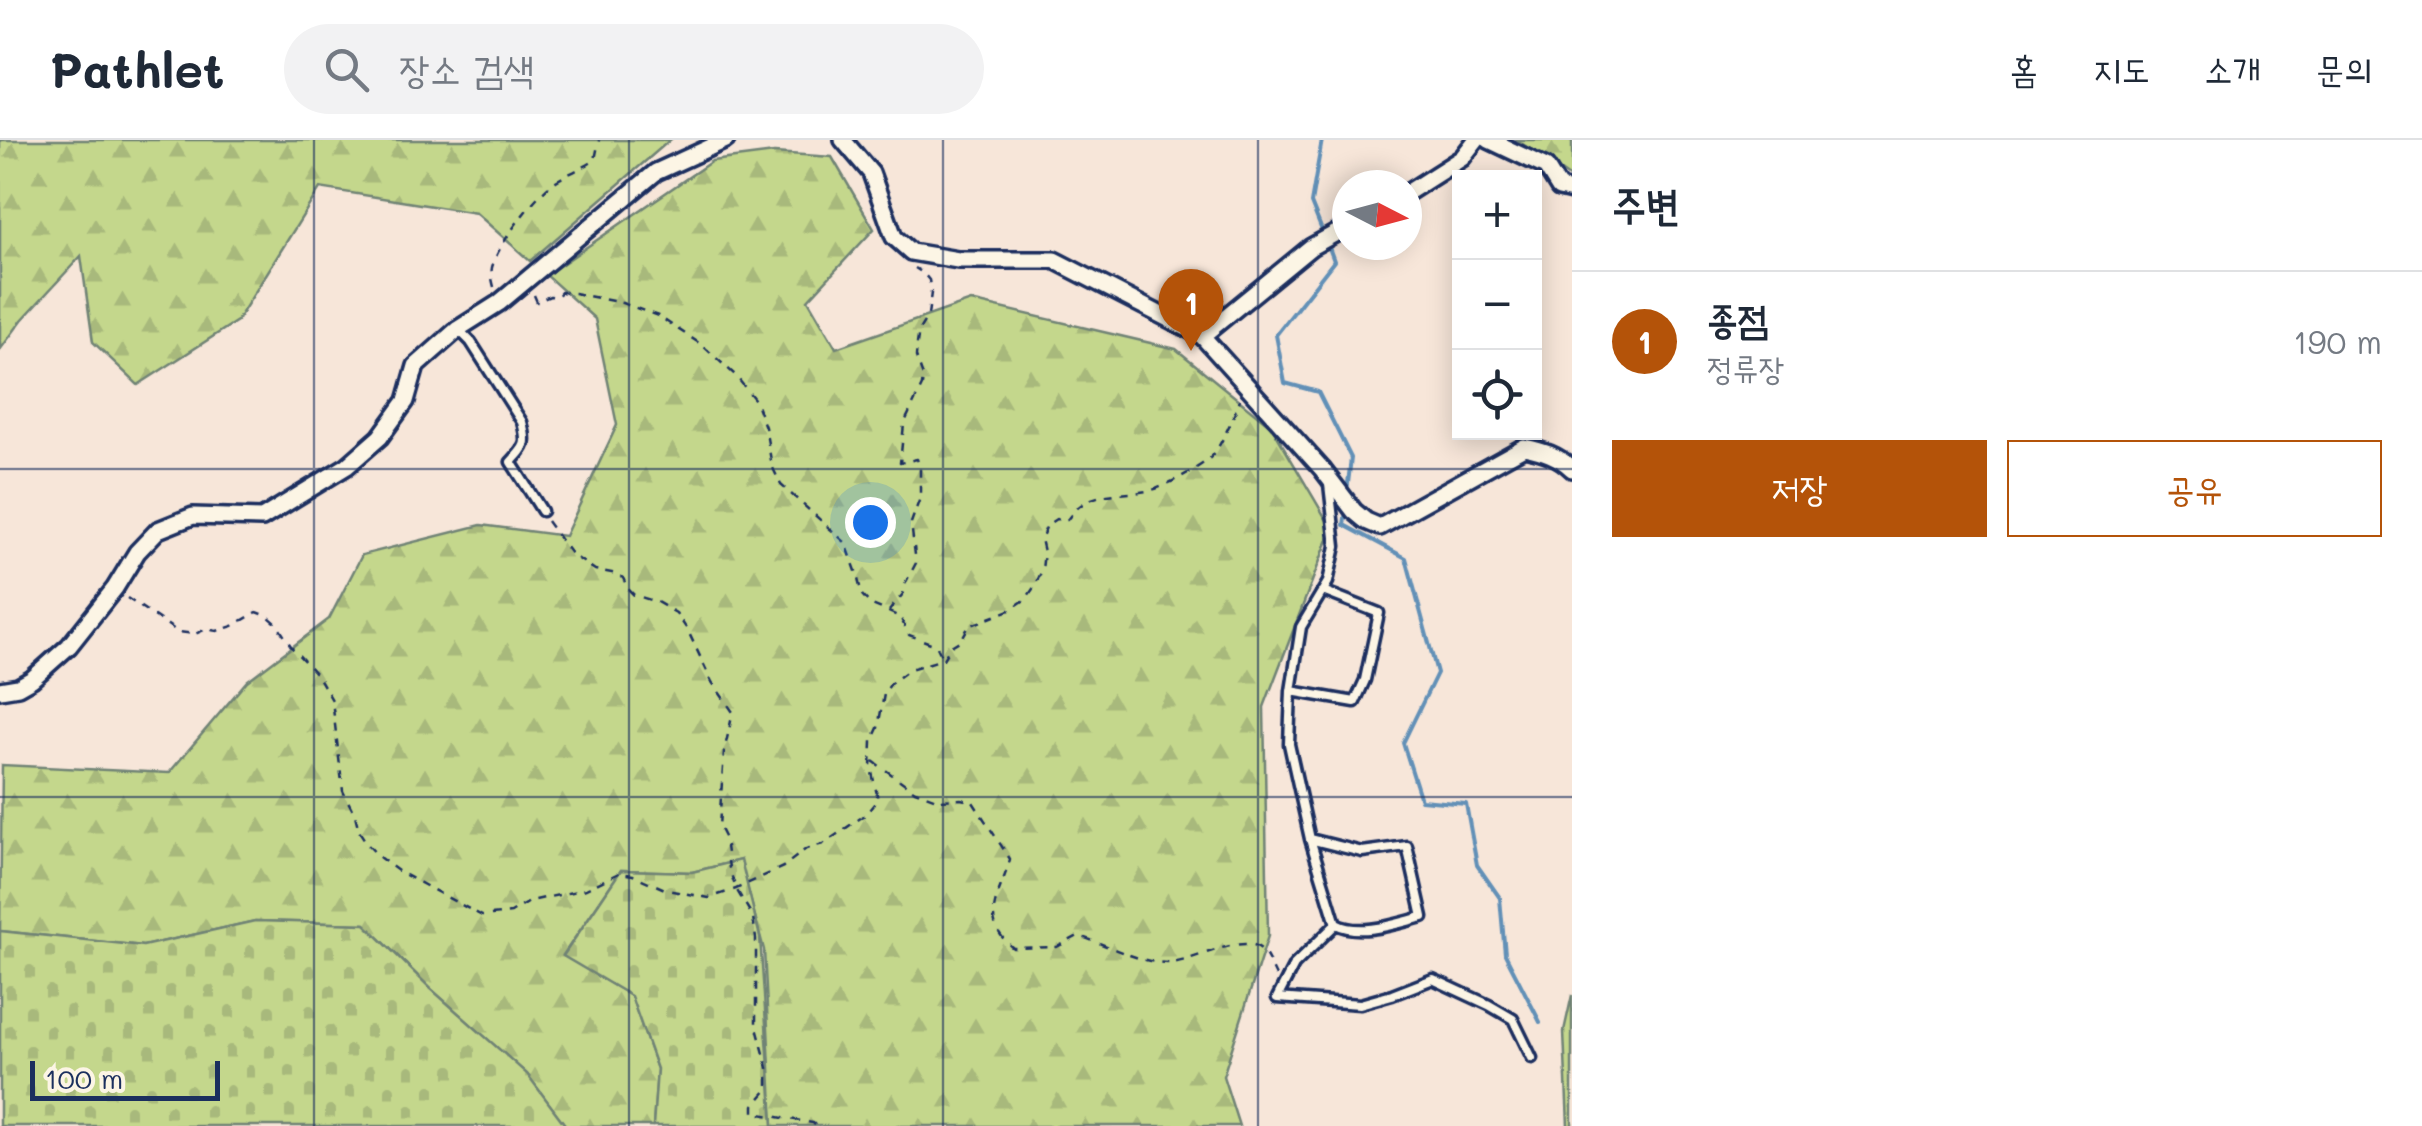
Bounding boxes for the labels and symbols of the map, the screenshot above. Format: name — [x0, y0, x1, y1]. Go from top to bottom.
north arrow — [1332, 170, 1422, 260]
pin: 1 — [1158, 268, 1224, 351]
your location — [845, 497, 896, 548]
scale bar — [30, 1056, 220, 1100]

